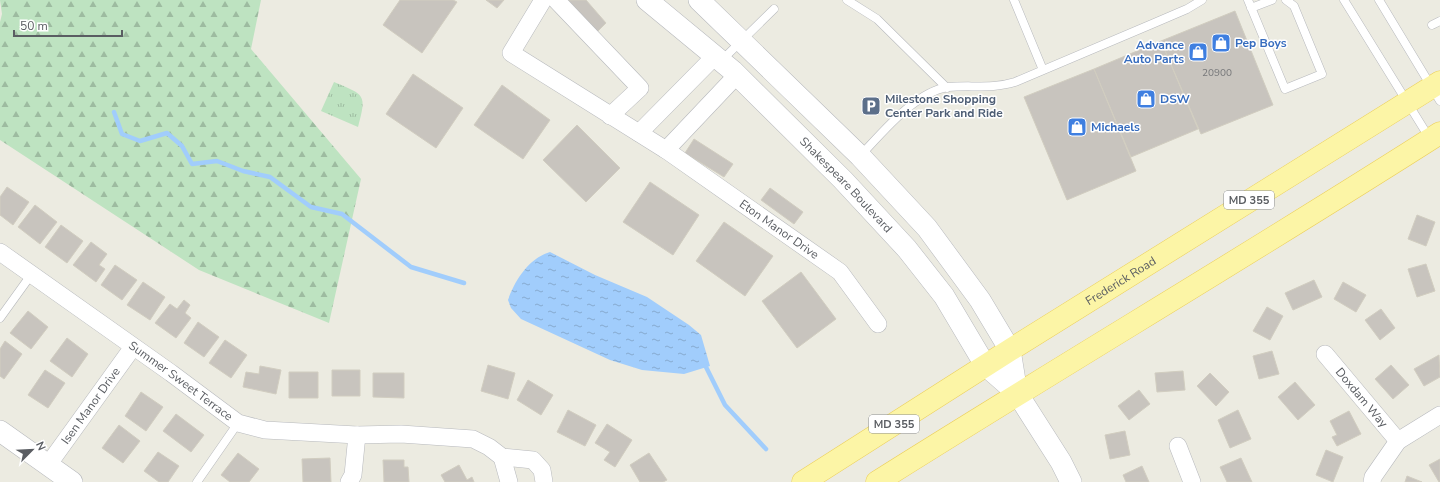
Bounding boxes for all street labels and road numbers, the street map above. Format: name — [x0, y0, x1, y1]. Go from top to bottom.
street label: Shakespeare Boulevard — [796, 134, 896, 236]
road number: MD 355 — [1224, 191, 1274, 209]
street label: Eton Manor Drive — [736, 196, 822, 263]
street label: Frederick Road — [1082, 253, 1159, 309]
street label: Summer Sweet Terrace — [125, 338, 236, 424]
street label: Isen Manor Drive — [58, 364, 124, 447]
street label: Doxdam Way — [1332, 364, 1392, 432]
road number: MD 355 — [869, 415, 919, 433]

